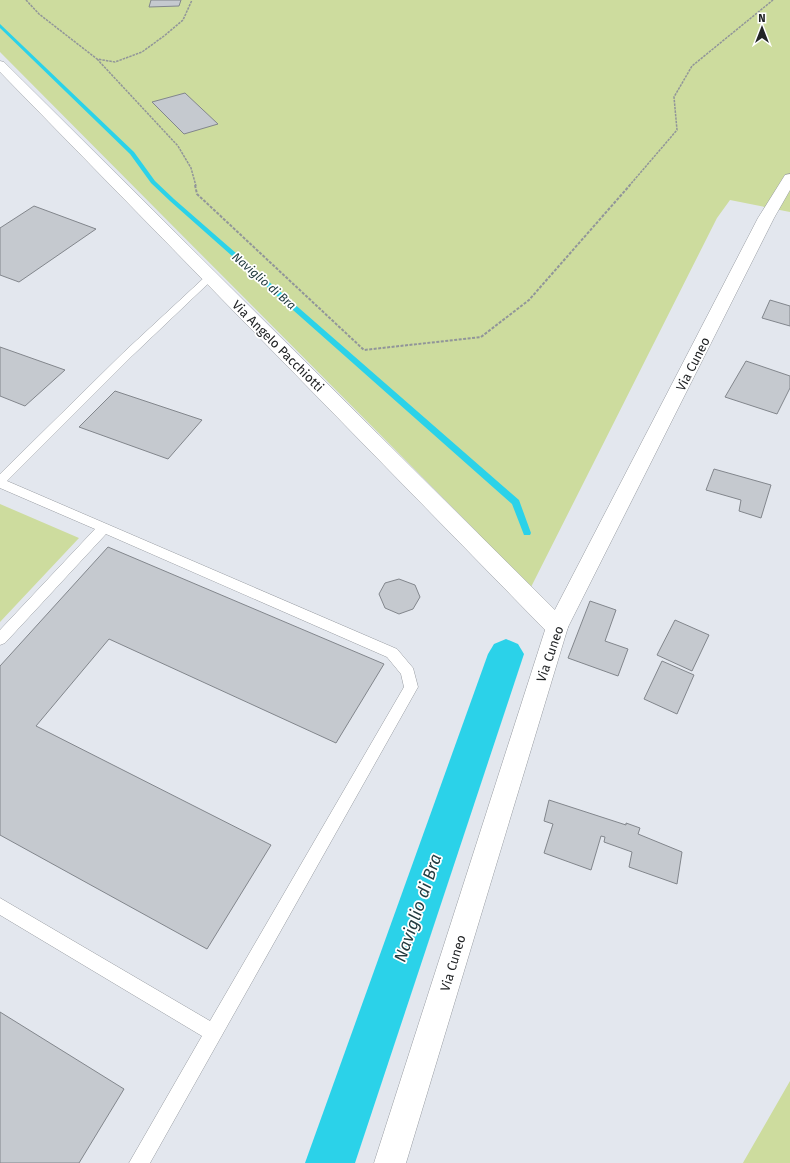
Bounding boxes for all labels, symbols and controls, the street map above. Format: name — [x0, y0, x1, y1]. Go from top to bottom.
north arrow — [742, 8, 782, 48]
text: N — [758, 12, 766, 25]
water label: Naviglio di Bra — [229, 250, 299, 313]
street label: Via Angelo Pacchiotti — [229, 297, 327, 395]
street label: Via Cuneo — [673, 335, 713, 393]
street label: Via Cuneo — [533, 624, 567, 684]
water label: Naviglio di Bra — [390, 851, 446, 965]
street label: Via Cuneo — [437, 933, 469, 993]

